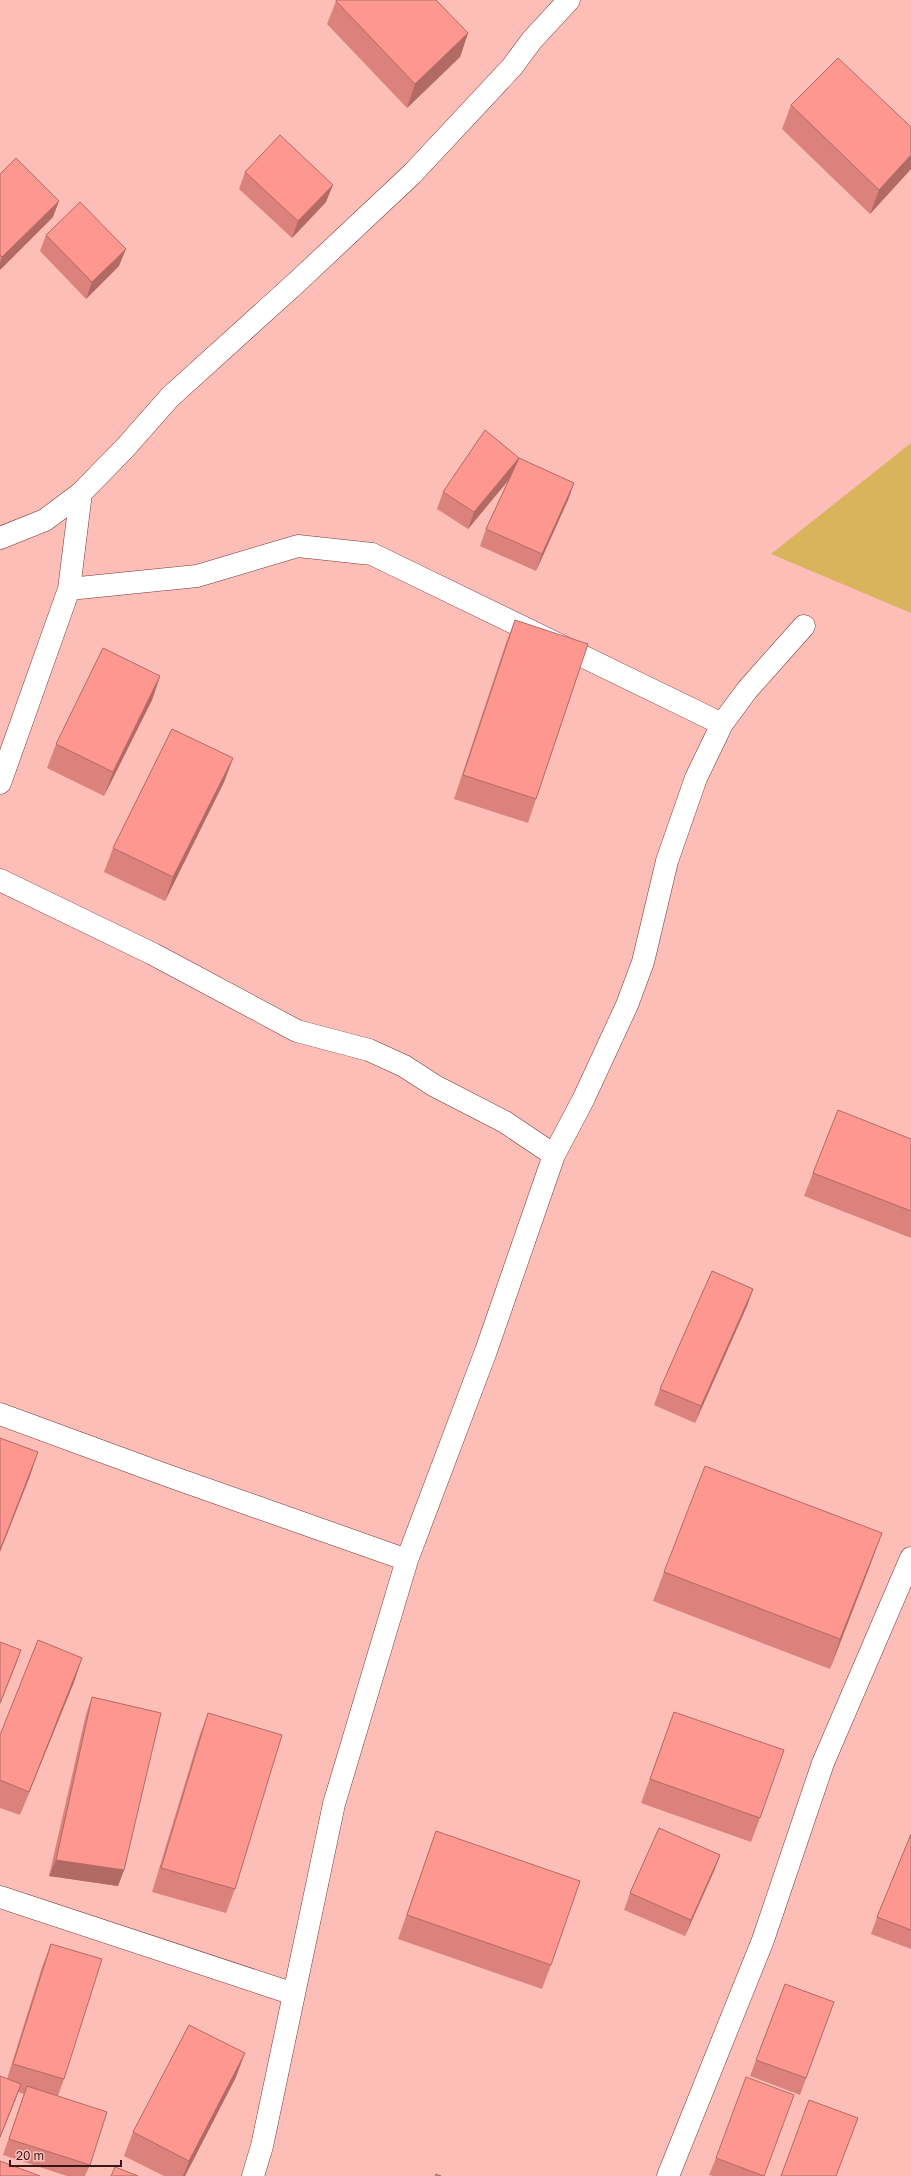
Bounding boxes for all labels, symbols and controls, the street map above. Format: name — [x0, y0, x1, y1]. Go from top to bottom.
scale bar — [10, 2142, 121, 2168]
text: 20 m — [16, 2148, 44, 2163]

